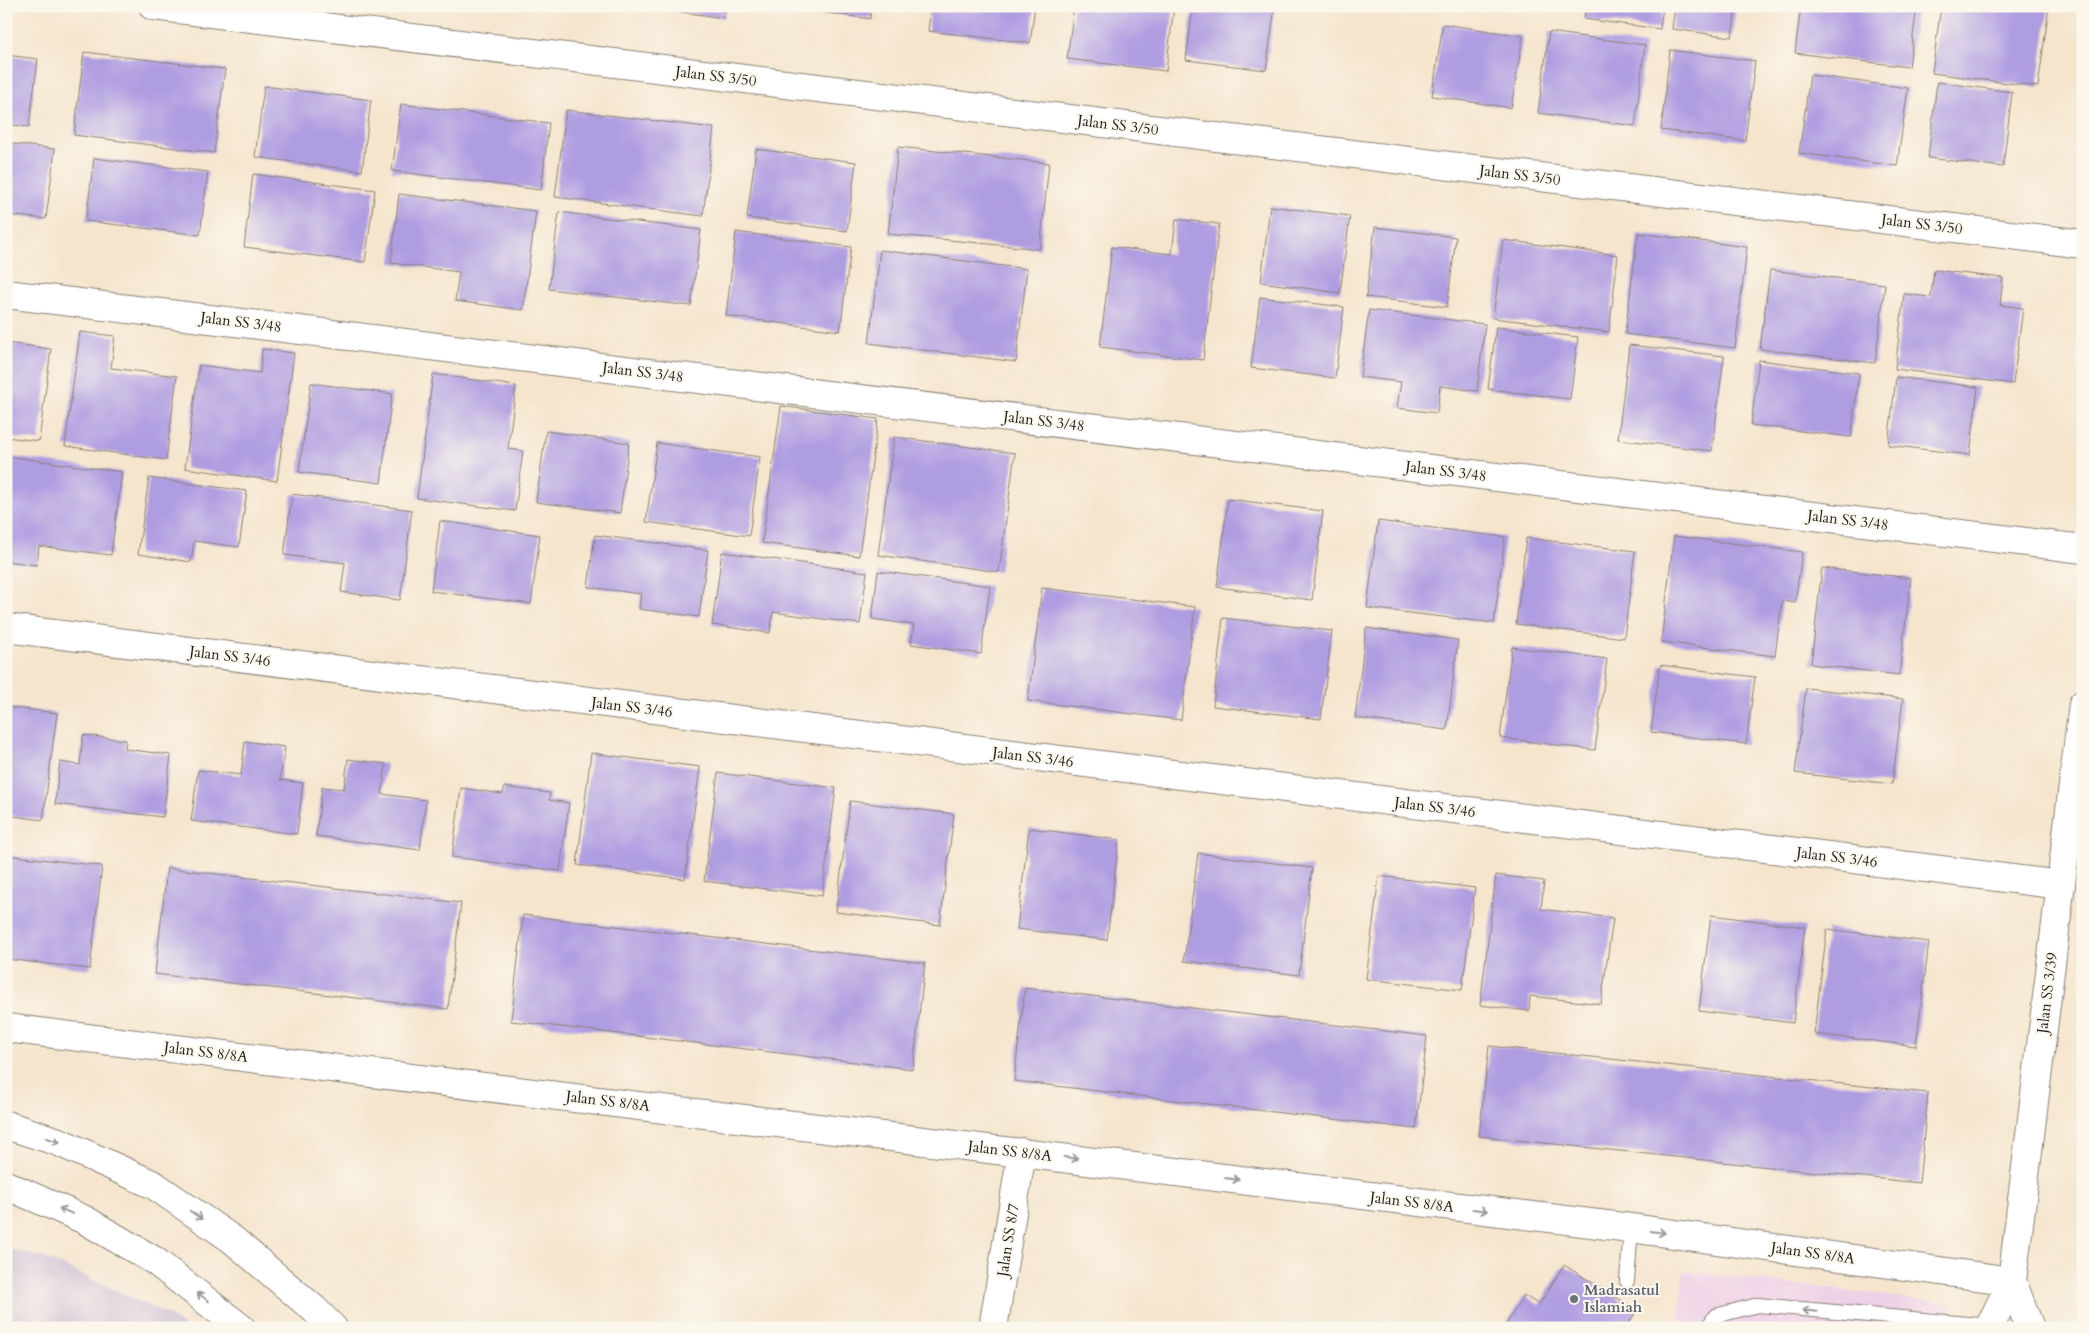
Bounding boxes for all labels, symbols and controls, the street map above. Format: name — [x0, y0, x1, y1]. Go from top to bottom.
street label: Jalan SS 3/50 — [672, 61, 758, 91]
street label: Jalan SS 3/50 — [1074, 110, 1160, 140]
street label: Jalan SS 3/50 — [1476, 160, 1562, 190]
street label: Jalan SS 3/50 — [1878, 209, 1964, 239]
street label: Jalan SS 3/48 — [197, 307, 283, 337]
street label: Jalan SS 3/48 — [599, 357, 685, 387]
street label: Jalan SS 3/48 — [1000, 406, 1086, 436]
street label: Jalan SS 3/48 — [1402, 456, 1488, 486]
street label: Jalan SS 3/48 — [1804, 505, 1890, 535]
street label: Jalan SS 3/46 — [186, 641, 272, 671]
street label: Jalan SS 3/46 — [588, 692, 674, 722]
street label: Jalan SS 3/46 — [989, 742, 1075, 772]
street label: Jalan SS 3/46 — [1391, 792, 1477, 822]
street label: Jalan SS 3/46 — [1793, 842, 1879, 872]
street label: Jalan SS 3/39 — [2032, 951, 2062, 1037]
street label: Jalan SS 8/8A — [161, 1037, 249, 1067]
street label: Jalan SS 8/8A — [563, 1086, 651, 1116]
one-way arrow — [44, 1136, 60, 1145]
street label: Jalan SS 8/8A — [965, 1136, 1053, 1166]
one-way arrow — [1062, 1153, 1078, 1163]
one-way arrow — [1223, 1174, 1239, 1184]
street label: Jalan SS 8/8A — [1367, 1187, 1455, 1217]
street label: Jalan SS 8/7 — [992, 1202, 1024, 1280]
one-way arrow — [59, 1205, 74, 1215]
one-way arrow — [1471, 1205, 1487, 1215]
one-way arrow — [189, 1210, 203, 1220]
one-way arrow — [1650, 1227, 1666, 1237]
street label: Jalan SS 8/8A — [1768, 1237, 1856, 1269]
place label: Madrasatul Islamiah — [1584, 1280, 1660, 1317]
one-way arrow — [196, 1292, 210, 1302]
marker: Madrasatul Islamiah — [1568, 1293, 1580, 1305]
one-way arrow — [1802, 1306, 1818, 1315]

